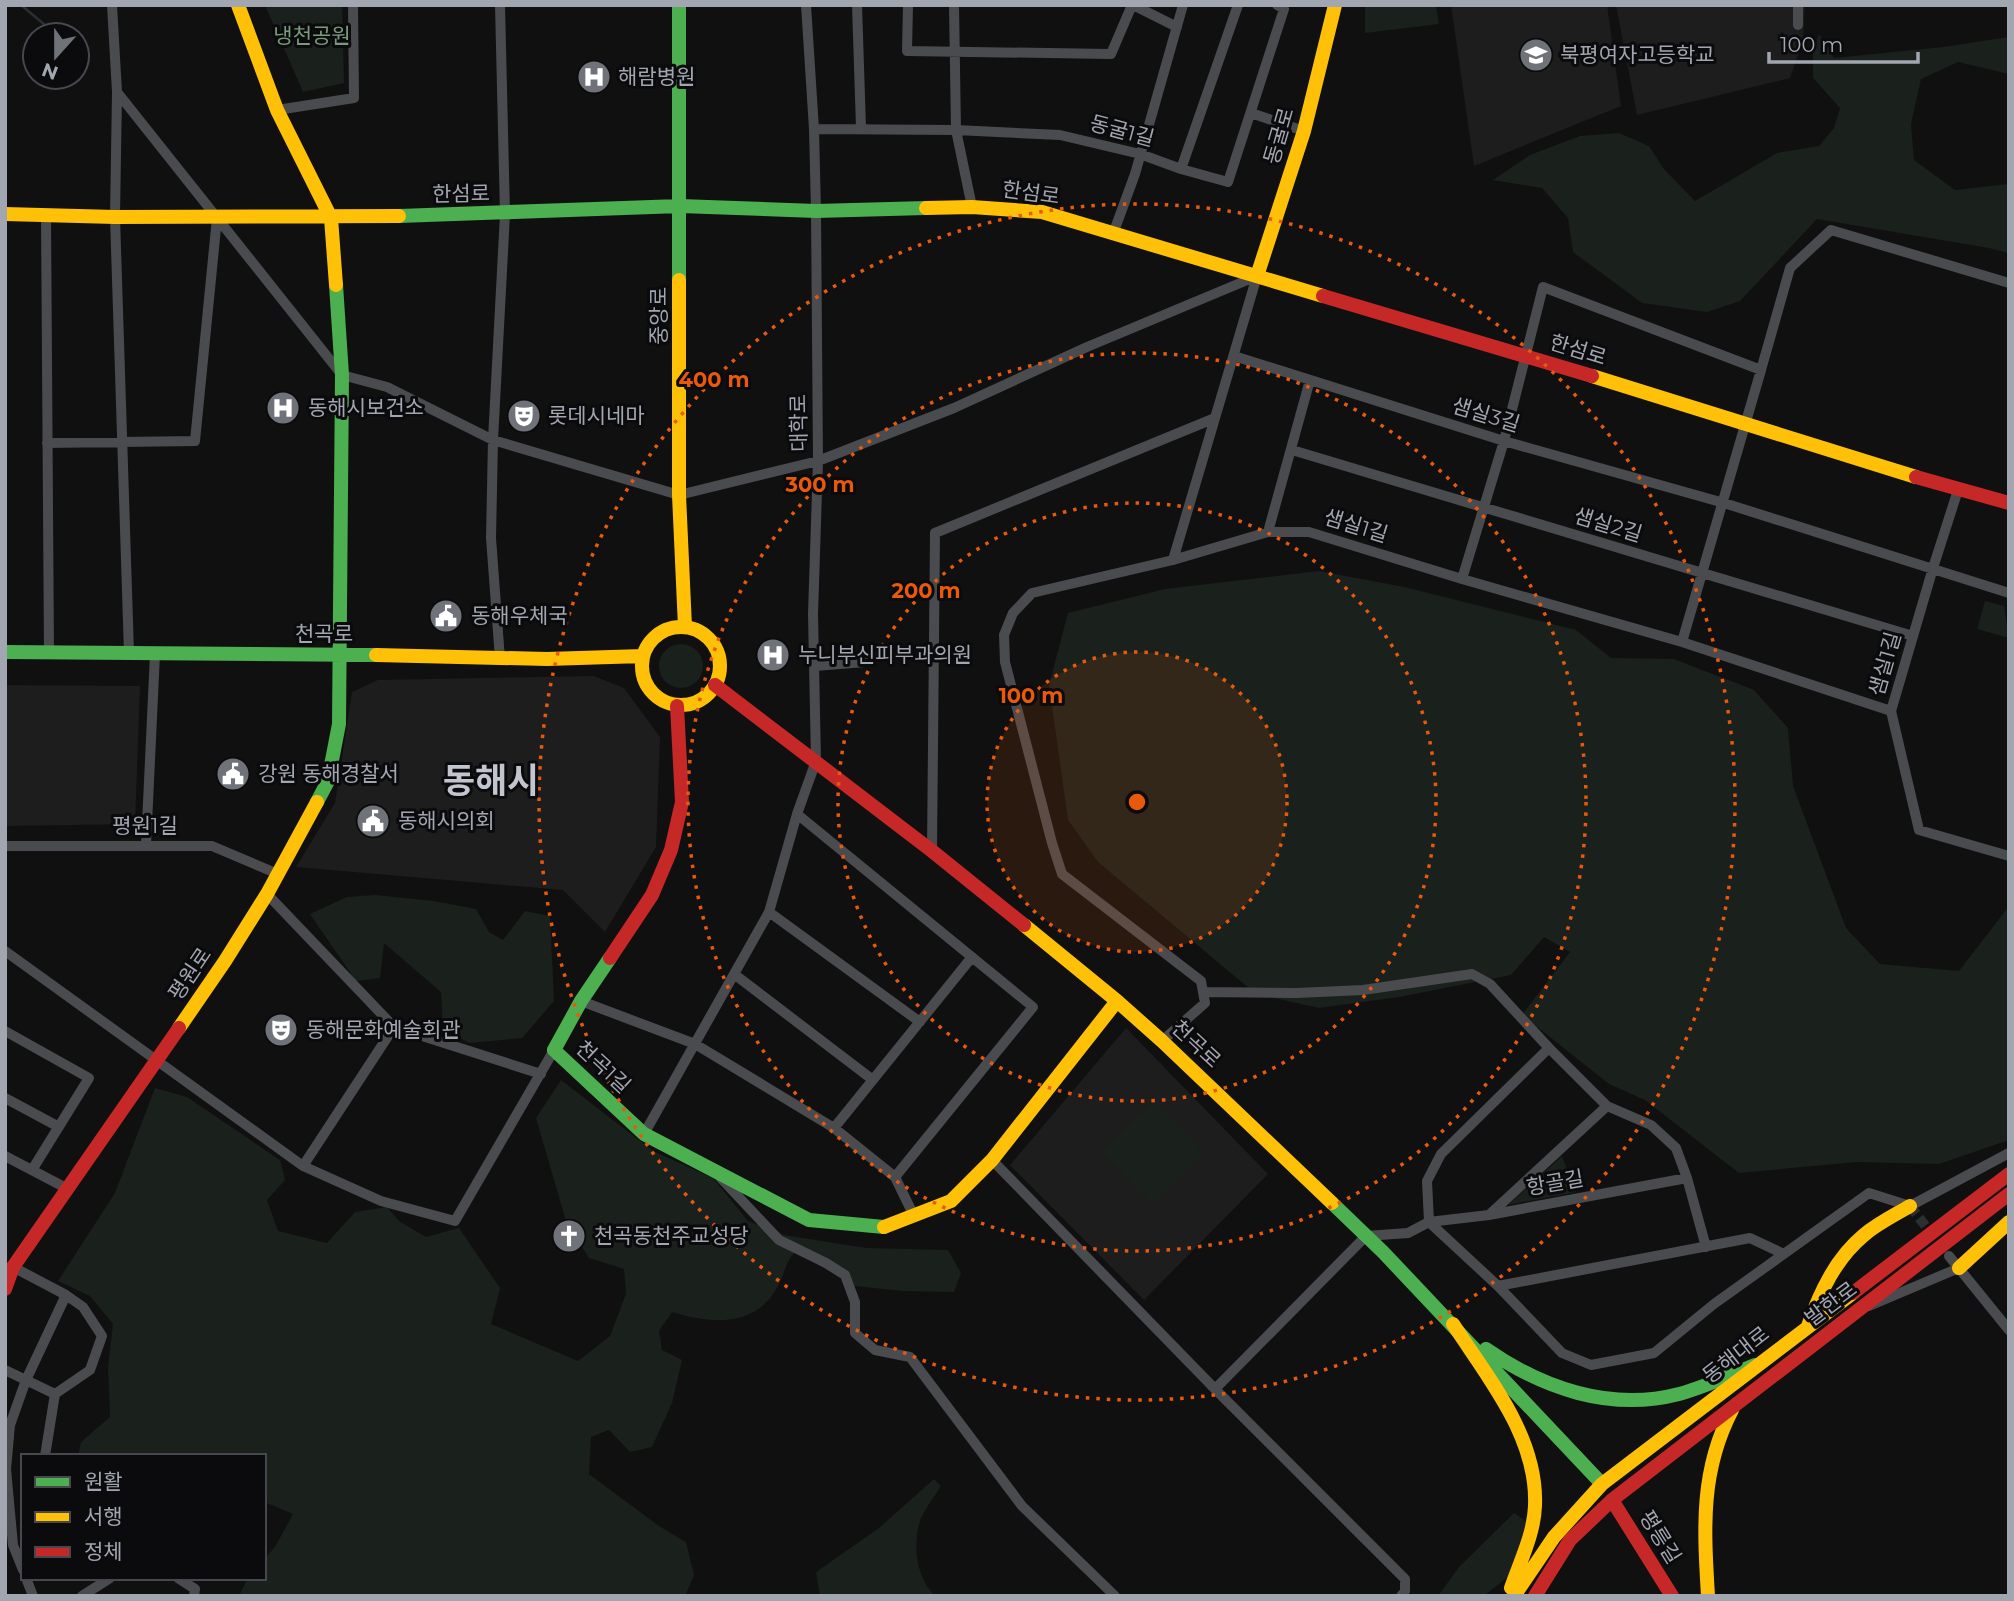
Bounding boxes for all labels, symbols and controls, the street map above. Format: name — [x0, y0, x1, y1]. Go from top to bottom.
north arrow — [21, 21, 91, 91]
scale bar — [1769, 21, 1918, 65]
park label: 냉천공원 — [273, 23, 351, 48]
text: 100 m — [1780, 32, 1843, 57]
school or university icon: 북평여자고등학교 — [1517, 36, 1555, 74]
place label: 북평여자고등학교 — [1560, 42, 1715, 67]
text: N — [39, 58, 61, 85]
hospital icon: 해람병원 — [575, 58, 613, 96]
place label: 해람병원 — [618, 64, 695, 89]
street label: 동굴로 — [1259, 105, 1299, 167]
street label: 동굴1길 — [1087, 110, 1157, 151]
street label: 한섬로 — [1001, 176, 1062, 209]
street label: 한섬로 — [432, 180, 490, 207]
street label: 중앙로 — [646, 287, 671, 345]
street label: 한섬로 — [1547, 329, 1610, 370]
text: 400 m — [679, 367, 749, 392]
hospital icon: 동해시보건소 — [264, 389, 302, 427]
street label: 샘실3길 — [1449, 392, 1523, 437]
street label: 대학로 — [785, 394, 812, 452]
place label: 동해시보건소 — [308, 395, 424, 420]
theatre icon: 롯데시네마 — [505, 397, 543, 435]
place label: 롯데시네마 — [548, 403, 645, 428]
text: 300 m — [785, 472, 854, 497]
street label: 샘실2길 — [1571, 502, 1645, 547]
street label: 샘실1길 — [1321, 504, 1391, 547]
text: 200 m — [892, 578, 960, 603]
public building icon: 동해우체국 — [427, 597, 465, 635]
place label: 동해우체국 — [471, 603, 568, 628]
street label: 천곡로 — [295, 621, 353, 646]
street label: 샘실1길 — [1863, 629, 1906, 699]
hospital icon: 누니부신피부과의원 — [754, 636, 792, 674]
place label: 누니부신피부과의원 — [798, 642, 972, 667]
text: 100 m — [999, 683, 1063, 708]
public building icon: 강원 동해경찰서 — [214, 755, 252, 793]
district label: 동해시 — [443, 759, 539, 802]
place label: 강원 동해경찰서 — [258, 761, 399, 786]
centre of rings — [1125, 790, 1149, 814]
public building icon: 동해시의회 — [354, 802, 392, 840]
place label: 동해시의회 — [398, 808, 495, 833]
street label: 평원1길 — [112, 813, 178, 838]
street label: 평원로 — [163, 943, 216, 1005]
theatre icon: 동해문화예술회관 — [262, 1011, 300, 1049]
street label: 천곡로 — [1167, 1015, 1226, 1073]
place label: 동해문화예술회관 — [306, 1017, 461, 1042]
street label: 천곡1길 — [571, 1035, 636, 1098]
street label: 항골길 — [1524, 1165, 1586, 1200]
church icon: 천곡동천주교성당 — [550, 1217, 588, 1255]
place label: 천곡동천주교성당 — [594, 1223, 749, 1248]
street label: 발한로 — [1800, 1276, 1861, 1331]
street label: 동해대로 — [1698, 1321, 1774, 1388]
legend — [21, 1454, 266, 1580]
text: 원활 — [84, 1469, 123, 1494]
text: 서행 — [84, 1504, 123, 1529]
street label: 평릉길 — [1634, 1506, 1686, 1568]
text: 정체 — [84, 1539, 123, 1564]

